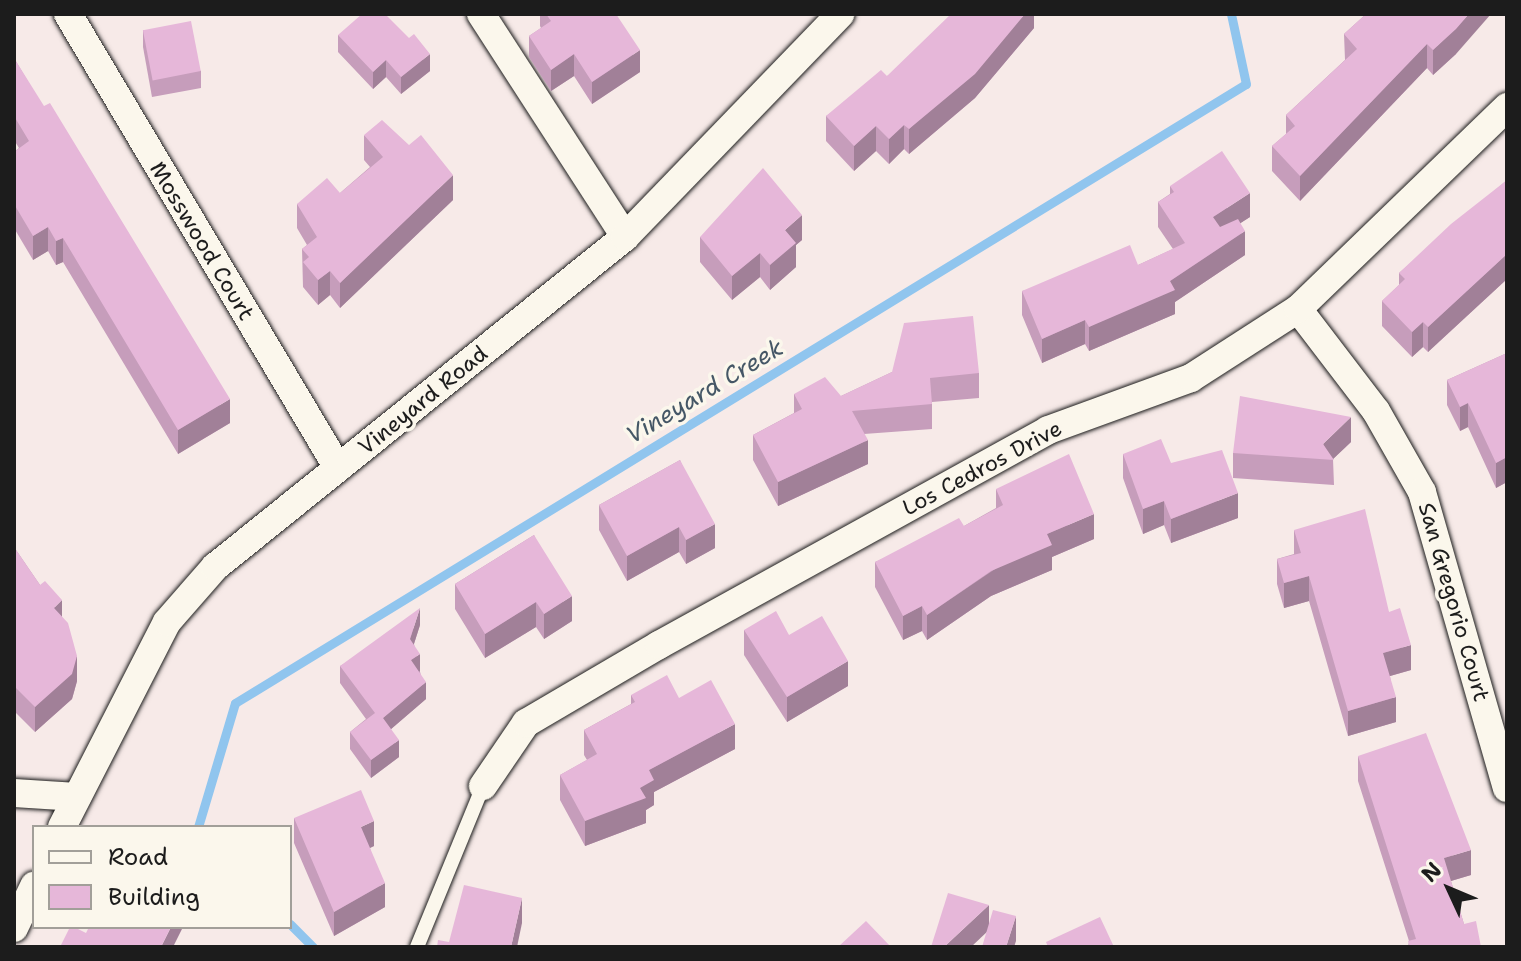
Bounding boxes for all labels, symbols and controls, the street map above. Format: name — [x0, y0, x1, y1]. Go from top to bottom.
street label: Mosswood Court — [144, 157, 260, 325]
water label: Vineyard Creek — [621, 334, 789, 450]
street label: Vineyard Road — [353, 340, 493, 460]
street label: Los Cedros Drive — [898, 415, 1066, 521]
street label: San Gregorio Court — [1413, 500, 1495, 704]
legend — [32, 825, 292, 929]
text: Road — [108, 841, 168, 873]
north arrow — [1409, 849, 1489, 929]
text: N — [1415, 856, 1448, 888]
text: Building — [108, 881, 200, 913]

